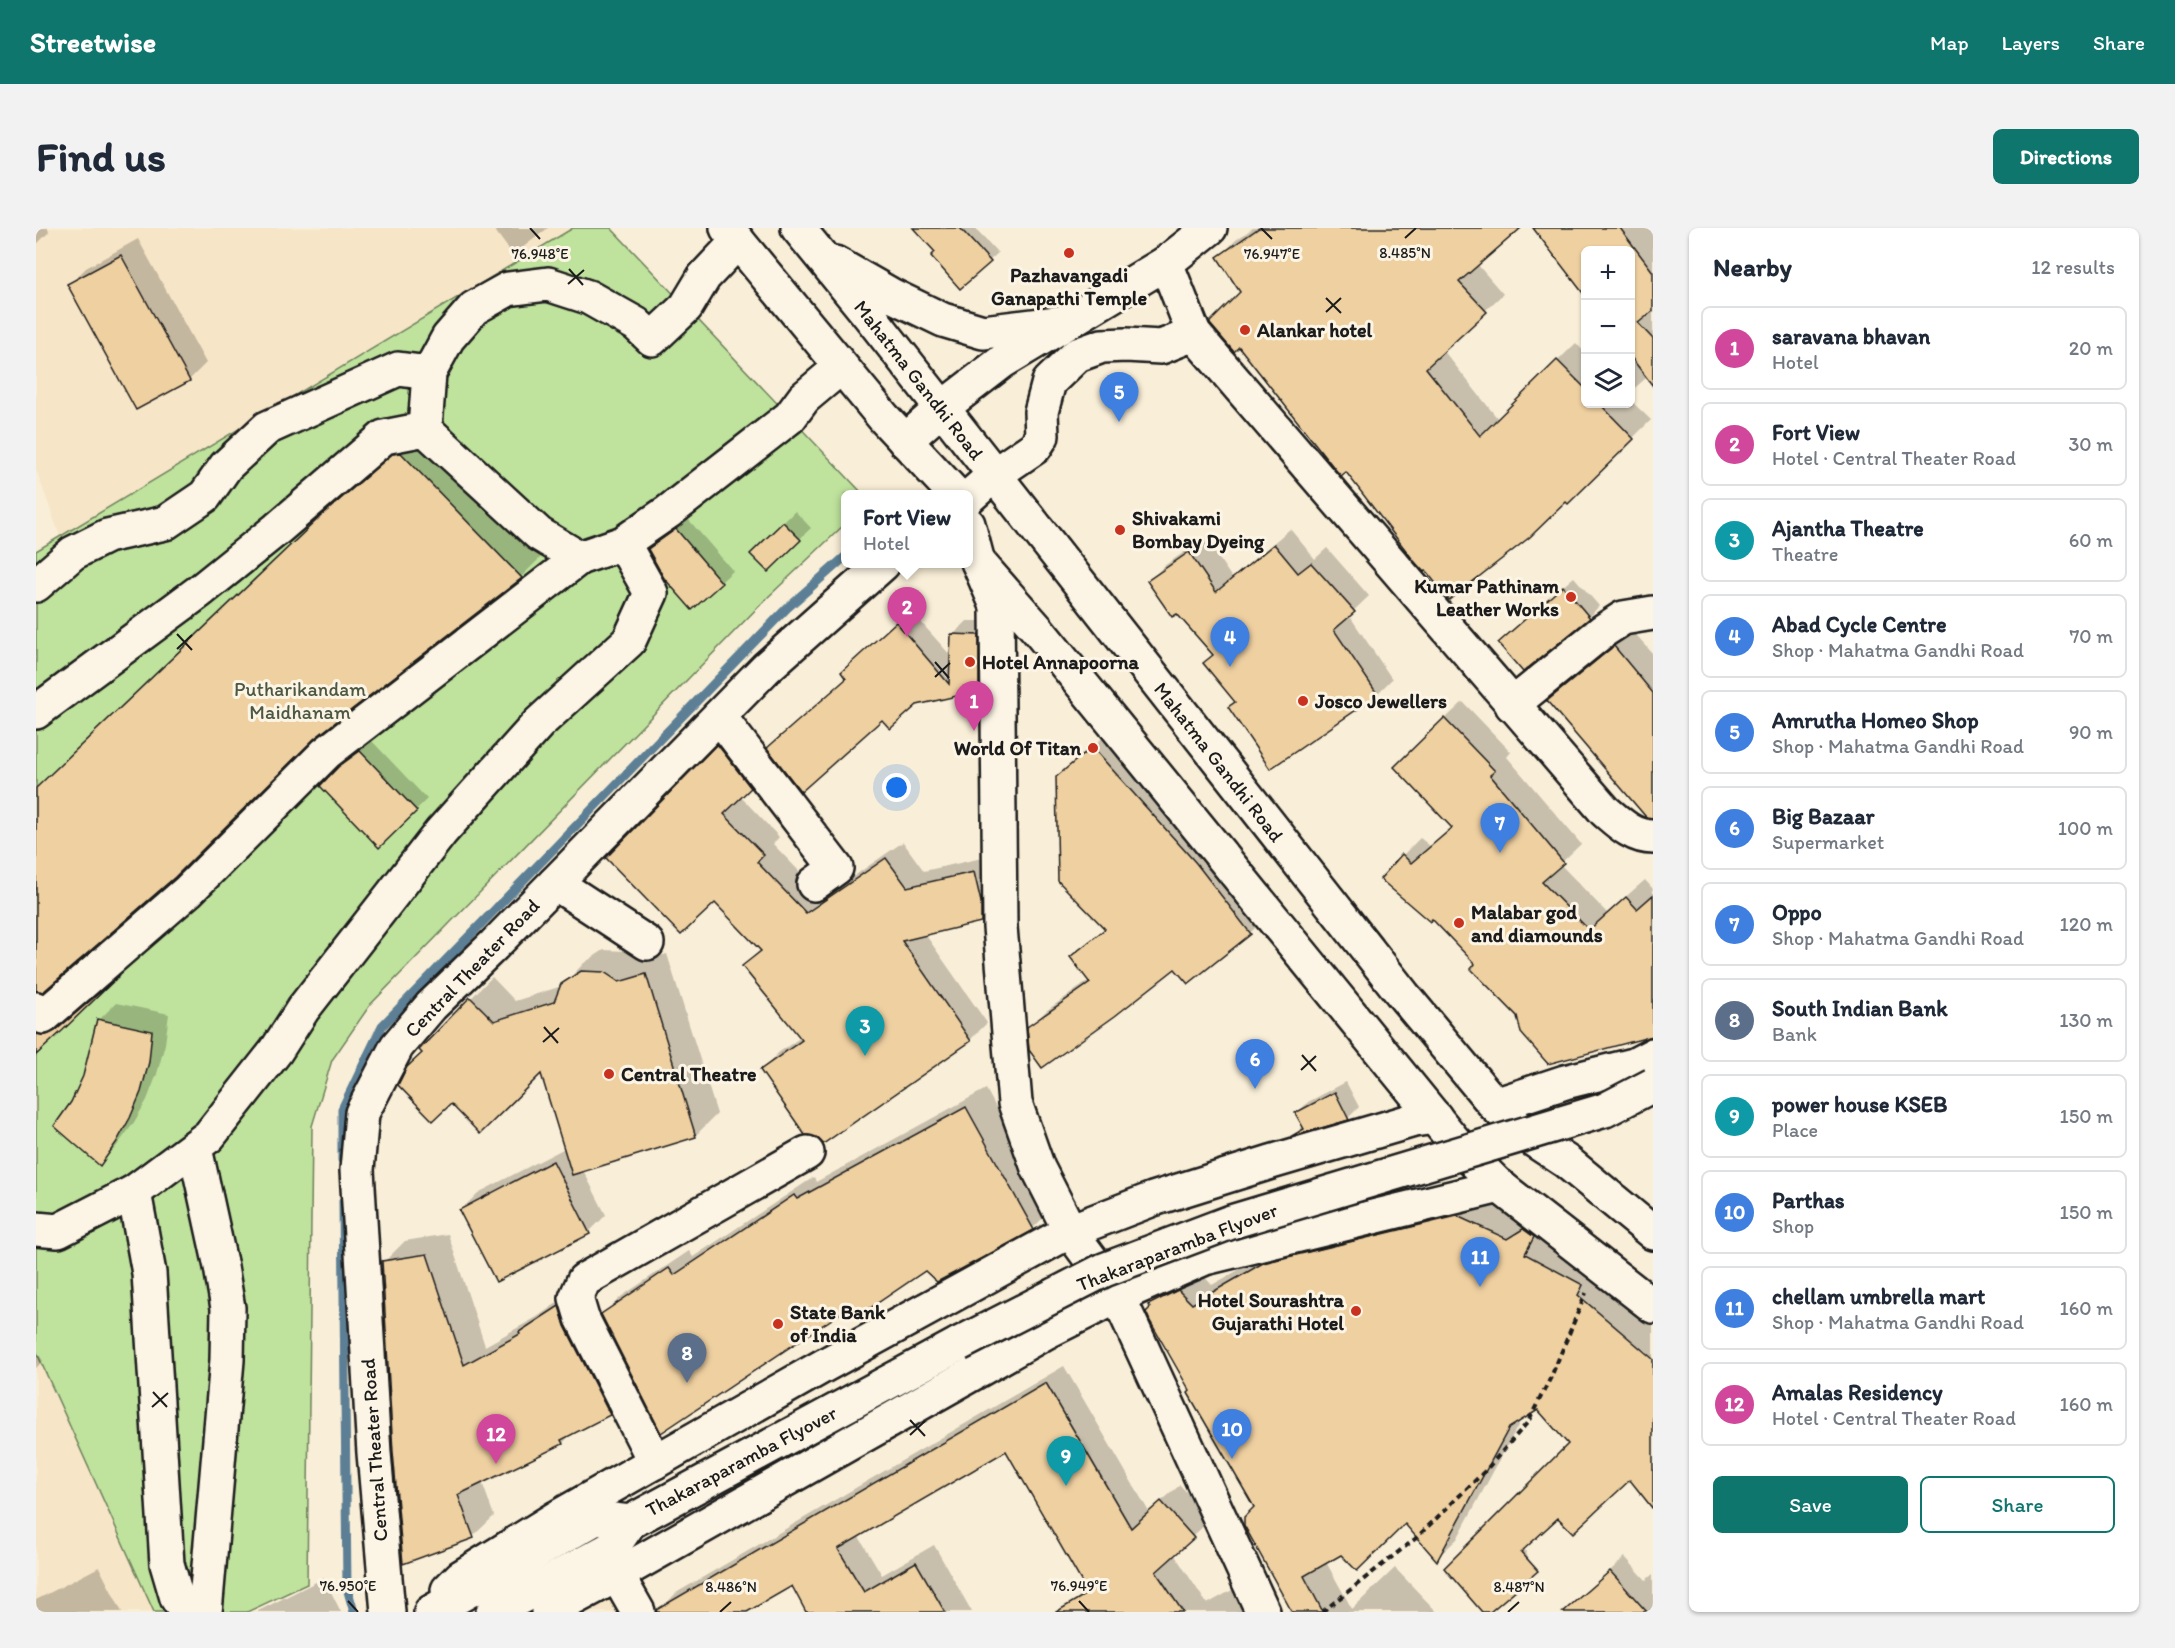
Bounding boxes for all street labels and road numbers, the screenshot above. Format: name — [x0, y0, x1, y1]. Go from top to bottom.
street label: Mahatma Gandhi Road — [849, 295, 989, 465]
street label: Mahatma Gandhi Road — [1149, 677, 1289, 847]
street label: Central Theater Road — [400, 893, 545, 1042]
street label: Thakaraparamba Flyover — [1073, 1197, 1281, 1296]
street label: Central Theater Road — [356, 1357, 392, 1542]
street label: Thakaraparamba Flyover — [641, 1400, 841, 1522]

